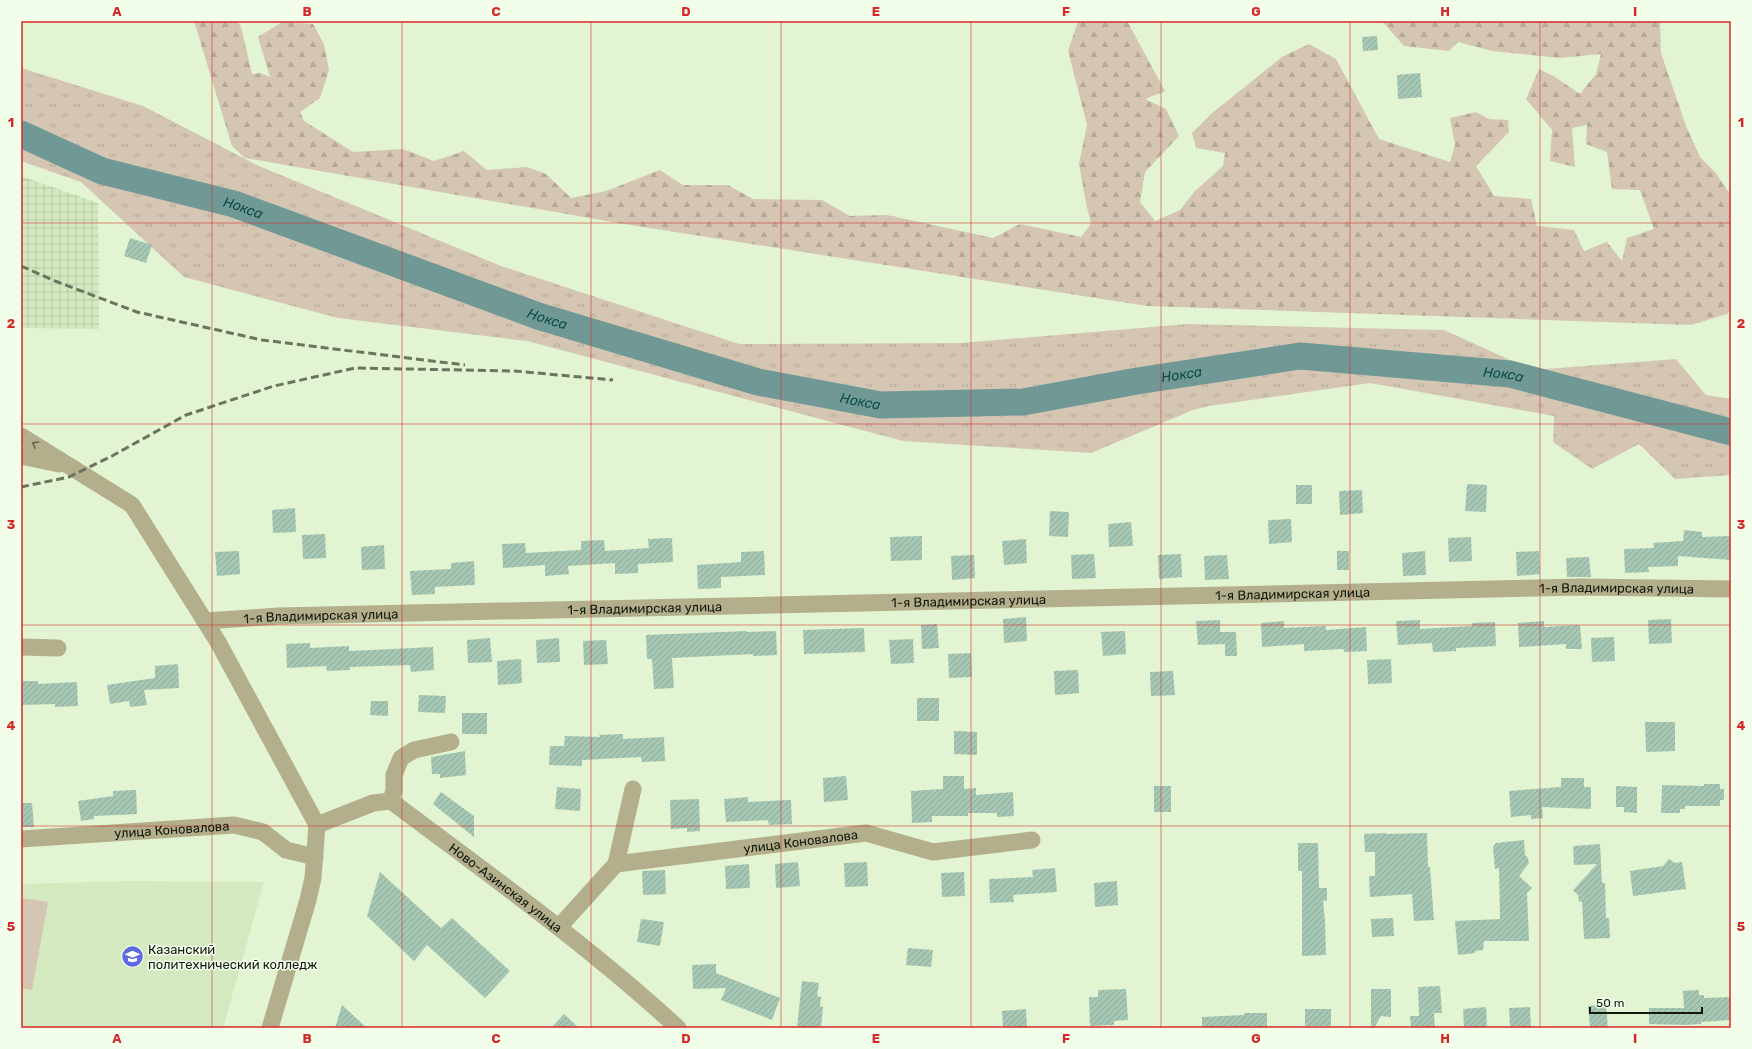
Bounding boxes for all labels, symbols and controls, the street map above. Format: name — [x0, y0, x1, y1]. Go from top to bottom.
text: A — [112, 4, 122, 19]
text: B — [302, 4, 312, 19]
text: C — [491, 4, 501, 19]
text: D — [681, 4, 691, 19]
text: E — [872, 4, 880, 19]
text: F — [1062, 4, 1070, 19]
text: G — [1251, 4, 1261, 19]
text: H — [1440, 4, 1450, 19]
text: I — [1633, 4, 1637, 19]
text: 1 — [8, 115, 14, 130]
text: 1 — [1738, 115, 1744, 130]
water label: Нокса — [222, 194, 265, 223]
water label: Нокса — [525, 305, 569, 333]
text: 2 — [7, 316, 15, 331]
text: 2 — [1737, 316, 1745, 331]
water label: Нокса — [1160, 363, 1203, 386]
water label: Нокса — [1482, 364, 1526, 386]
water label: Нокса — [839, 390, 882, 414]
one-way arrow — [32, 441, 39, 448]
text: 3 — [7, 517, 16, 532]
text: 3 — [1737, 517, 1746, 532]
street label: 1-я Владимирская улица — [1539, 580, 1694, 597]
street label: 1-я Владимирская улица — [1215, 585, 1370, 603]
street label: 1-я Владимирская улица — [891, 592, 1046, 610]
street label: 1-я Владимирская улица — [567, 599, 722, 618]
street label: 1-я Владимирская улица — [243, 606, 398, 626]
text: 4 — [7, 718, 16, 733]
text: 4 — [1737, 718, 1746, 733]
street label: улица Коновалова — [114, 818, 230, 841]
street label: улица Коновалова — [743, 827, 859, 856]
street label: Ново-Азинская улица — [446, 840, 565, 935]
text: 5 — [7, 919, 15, 934]
text: 5 — [1737, 919, 1745, 934]
place label: Казанский политехнический колледж — [148, 942, 318, 972]
school or university icon: Казанский политехнический колледж — [119, 943, 145, 969]
scale bar — [1590, 989, 1702, 1015]
text: 50 m — [1596, 996, 1624, 1010]
text: A — [112, 1031, 122, 1046]
text: B — [302, 1031, 312, 1046]
text: C — [491, 1031, 501, 1046]
text: D — [681, 1031, 691, 1046]
text: E — [872, 1031, 880, 1046]
text: F — [1062, 1031, 1070, 1046]
text: G — [1251, 1031, 1261, 1046]
text: H — [1440, 1031, 1450, 1046]
text: I — [1633, 1031, 1637, 1046]

